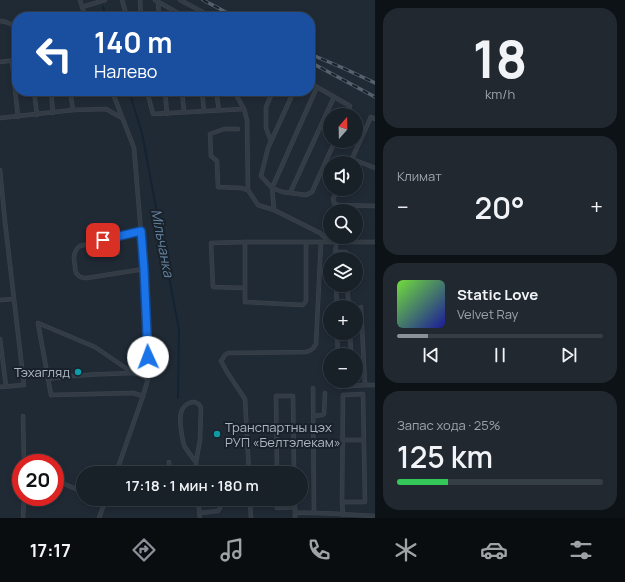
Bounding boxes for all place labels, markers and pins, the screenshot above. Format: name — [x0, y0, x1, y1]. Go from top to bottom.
pin — [86, 223, 120, 257]
place label: Тэхагляд — [14, 363, 70, 381]
marker: Тэхагляд — [73, 367, 83, 377]
place label: Транспартны цэх РУП «Белтэлекам» — [225, 418, 341, 451]
marker: Транспартны цэх РУП «Белтэлекам» — [212, 429, 222, 439]

